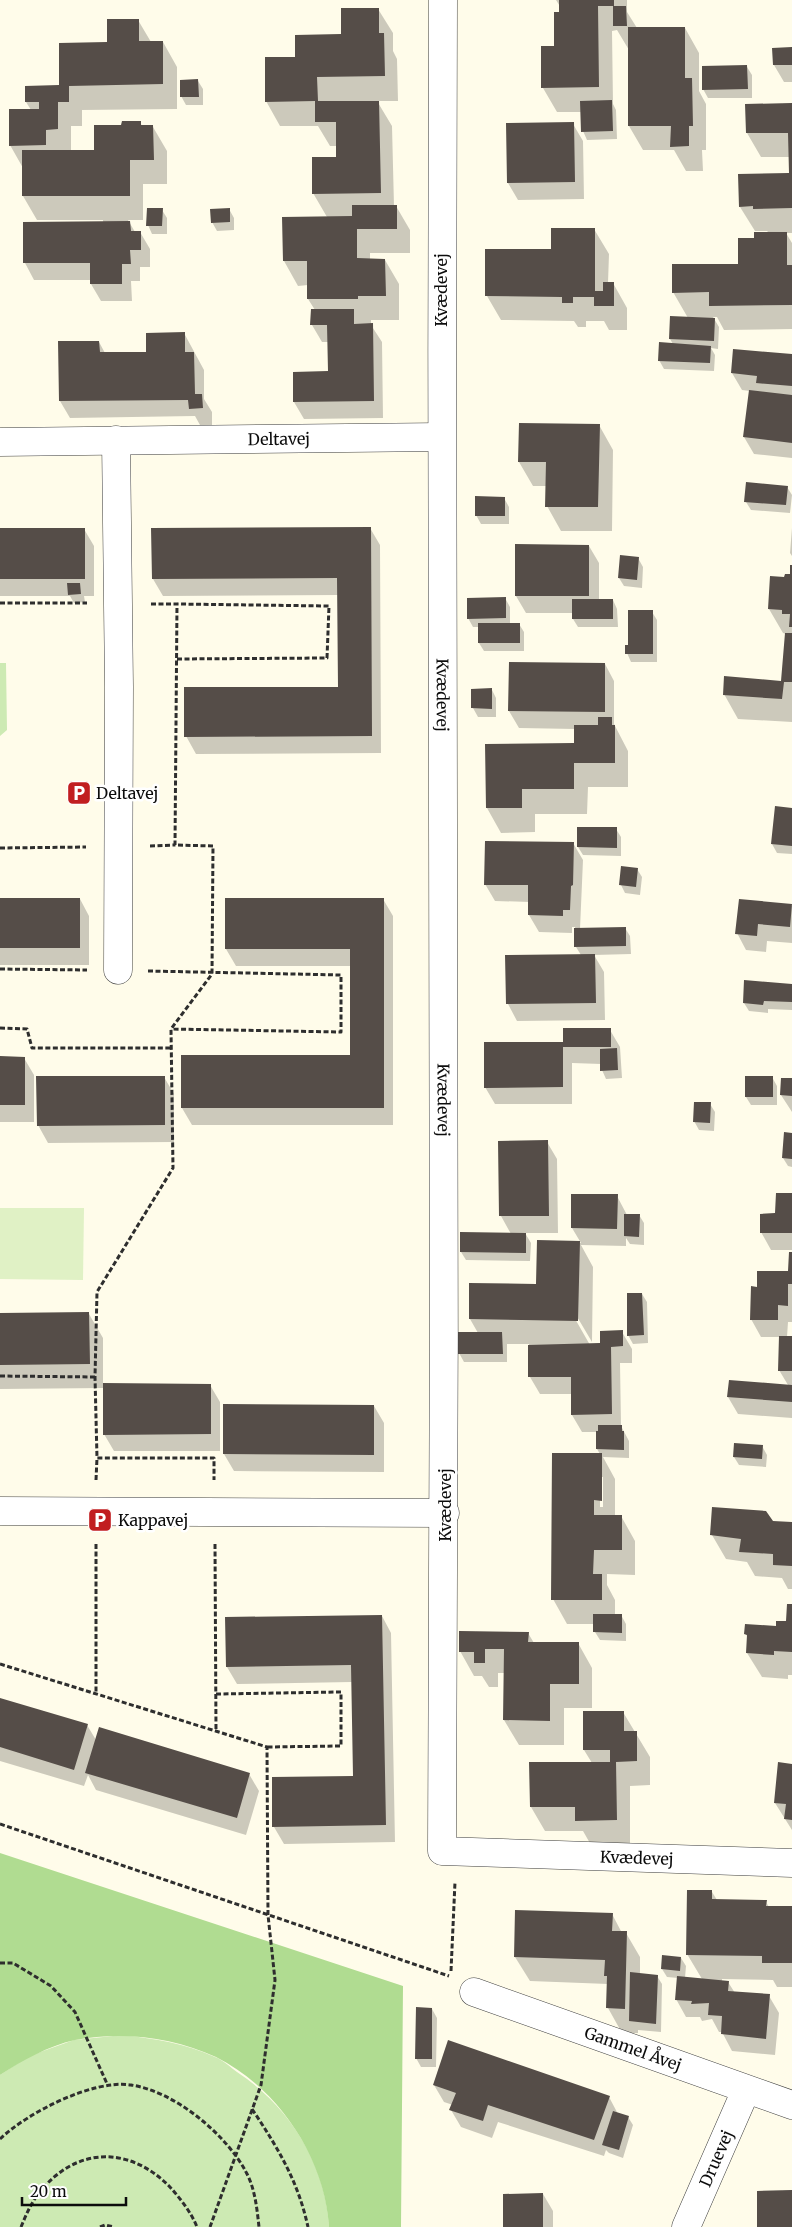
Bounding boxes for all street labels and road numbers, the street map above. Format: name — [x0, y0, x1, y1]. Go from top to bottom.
street label: Kvædevej — [431, 253, 451, 327]
street label: Deltavej — [248, 428, 310, 449]
street label: Kvædevej — [433, 658, 453, 732]
street label: Kvædevej — [434, 1063, 454, 1137]
street label: Kvædevej — [435, 1468, 455, 1542]
street label: Kvædevej — [600, 1846, 674, 1869]
street label: Gammel Åvej — [582, 2022, 684, 2075]
street label: Druevej — [695, 2127, 737, 2190]

